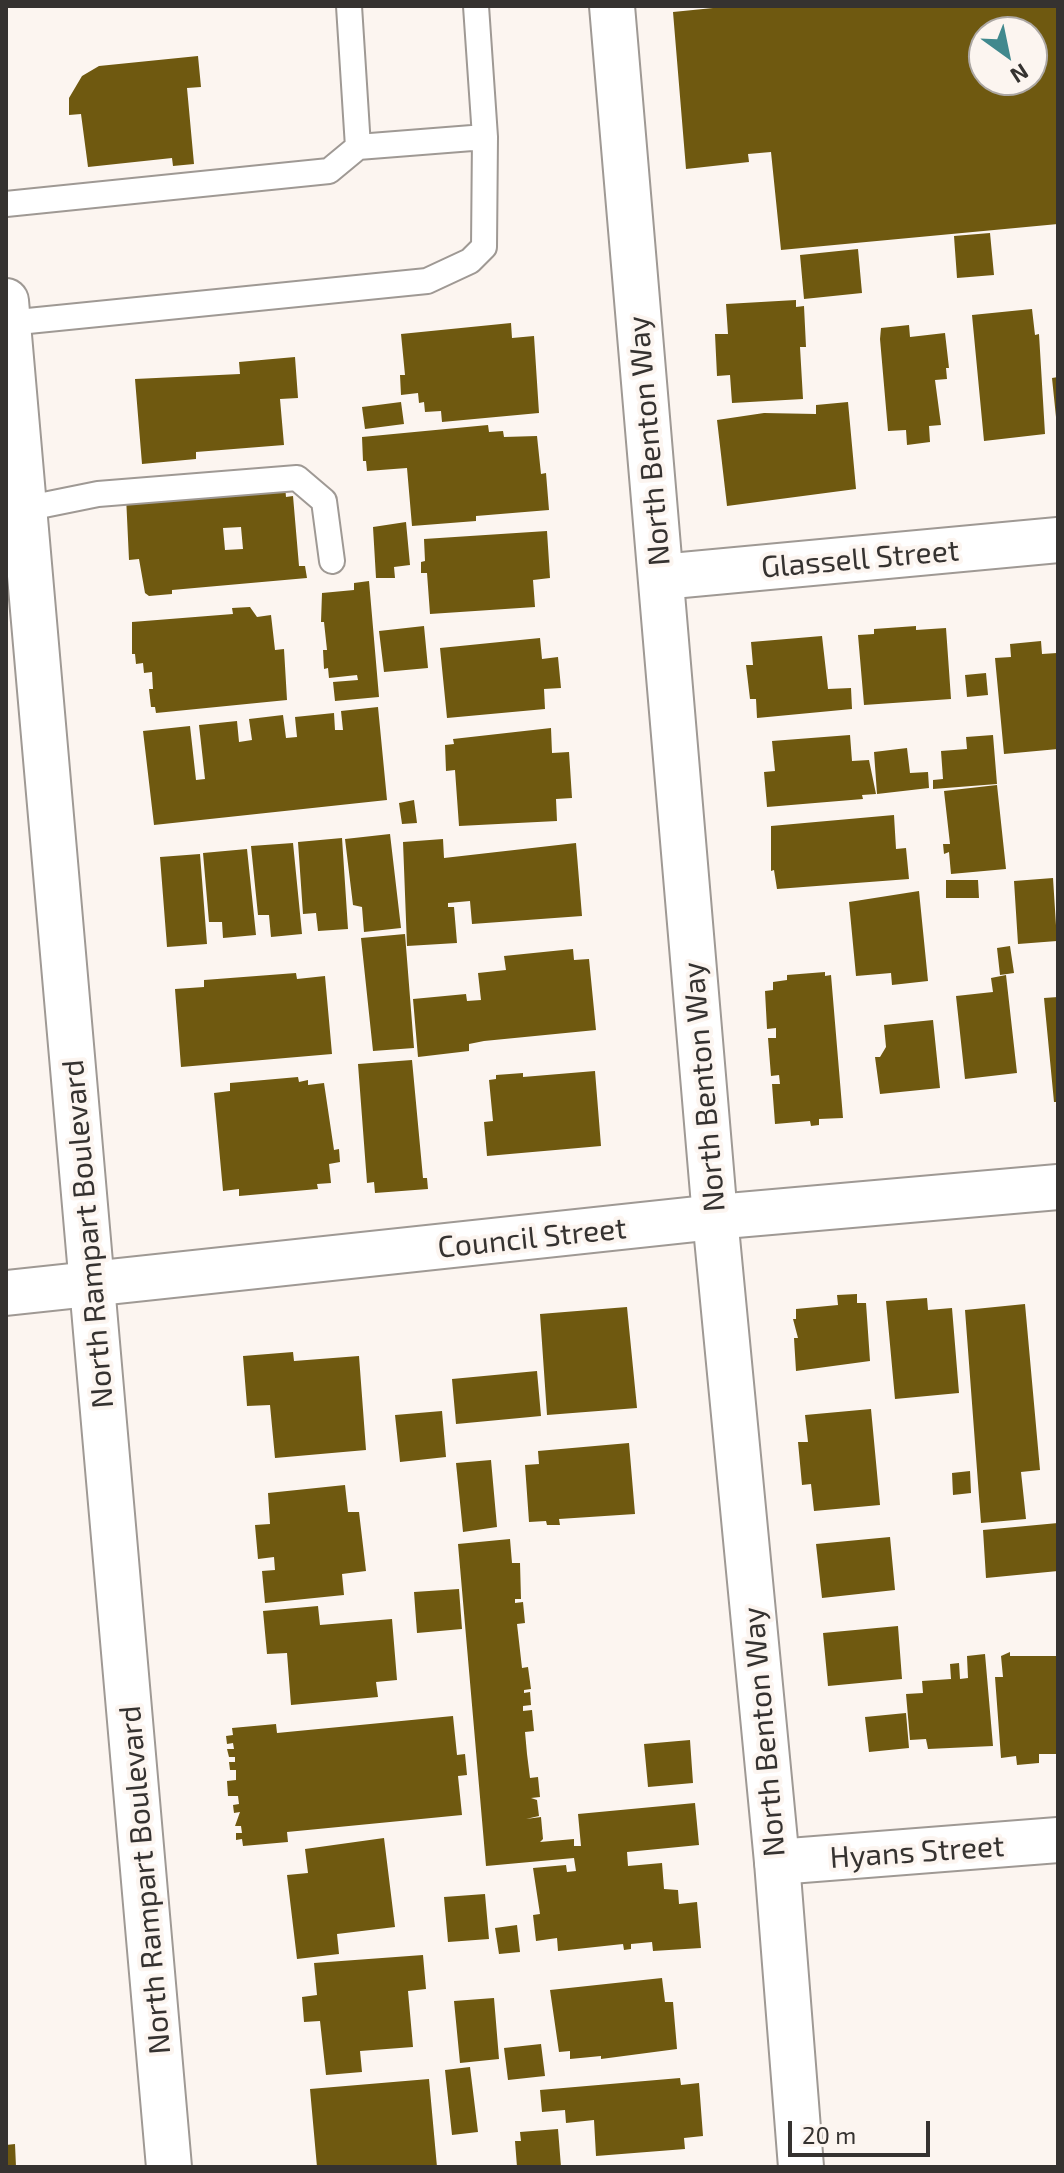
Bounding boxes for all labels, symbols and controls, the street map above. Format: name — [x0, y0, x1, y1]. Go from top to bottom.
north arrow — [968, 16, 1048, 96]
text: N — [1006, 59, 1034, 90]
street label: North Benton Way — [620, 314, 678, 568]
street label: Glassell Street — [759, 532, 961, 586]
street label: North Benton Way — [675, 960, 733, 1214]
street label: North Rampart Boulevard — [55, 1058, 121, 1410]
street label: Council Street — [436, 1210, 628, 1266]
street label: North Benton Way — [735, 1605, 793, 1859]
street label: North Rampart Boulevard — [112, 1704, 178, 2056]
street label: Hyans Street — [828, 1828, 1006, 1876]
scale bar — [792, 2105, 934, 2155]
text: 20 m — [802, 2120, 856, 2149]

